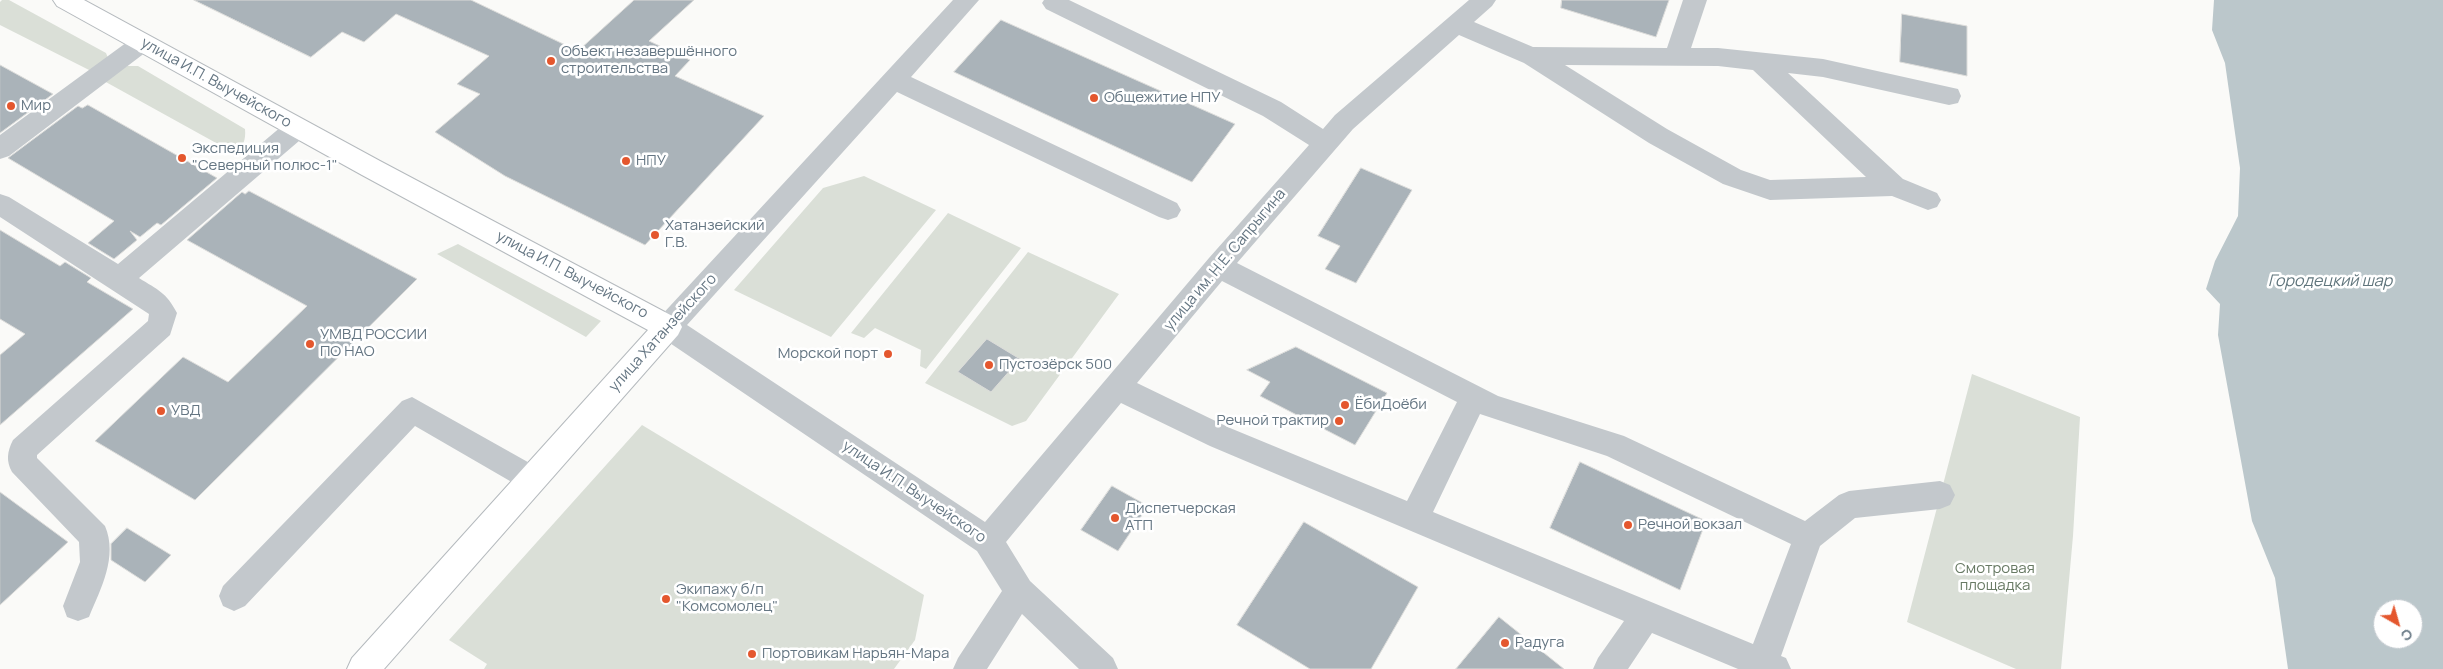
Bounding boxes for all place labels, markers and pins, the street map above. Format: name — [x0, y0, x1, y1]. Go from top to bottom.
place label: Объект незавершённого строительства — [561, 43, 737, 78]
marker: Объект незавершённого строительства — [545, 55, 557, 67]
place label: Общежитие НПУ — [1104, 89, 1220, 107]
marker: Общежитие НПУ — [1088, 92, 1100, 104]
place label: Мир — [21, 97, 51, 115]
marker: Мир — [5, 100, 17, 112]
place label: Экспедиция "Северный полюс-1" — [192, 140, 338, 175]
marker: Экспедиция "Северный полюс-1" — [176, 152, 188, 164]
place label: НПУ — [636, 152, 666, 170]
marker: НПУ — [620, 155, 632, 167]
place label: Хатанзейский Г.В. — [665, 217, 765, 252]
marker: Хатанзейский Г.В. — [649, 229, 661, 241]
place label: УМВД РОССИИ ПО НАО — [320, 326, 427, 361]
marker: УМВД РОССИИ ПО НАО — [304, 338, 316, 350]
place label: Морской порт — [778, 345, 878, 363]
marker: Морской порт — [882, 348, 894, 360]
place label: Пустозёрск 500 — [999, 356, 1112, 374]
marker: Пустозёрск 500 — [983, 359, 995, 371]
place label: ЁбиДоёби — [1355, 396, 1427, 414]
marker: ЁбиДоёби — [1339, 399, 1351, 411]
place label: УВД — [171, 402, 201, 420]
marker: УВД — [155, 405, 167, 417]
place label: Речной трактир — [1216, 412, 1329, 430]
marker: Речной трактир — [1333, 415, 1345, 427]
place label: Диспетчерская АТП — [1125, 500, 1236, 535]
marker: Диспетчерская АТП — [1109, 512, 1121, 524]
place label: Речной вокзал — [1638, 516, 1742, 534]
marker: Речной вокзал — [1622, 519, 1634, 531]
place label: Экипажу б/п "Комсомолец" — [676, 581, 778, 616]
marker: Экипажу б/п "Комсомолец" — [660, 593, 672, 605]
place label: Радуга — [1515, 634, 1564, 652]
marker: Радуга — [1499, 637, 1511, 649]
place label: Портовикам Нарьян-Мара — [762, 645, 949, 663]
marker: Портовикам Нарьян-Мара — [746, 648, 758, 660]

